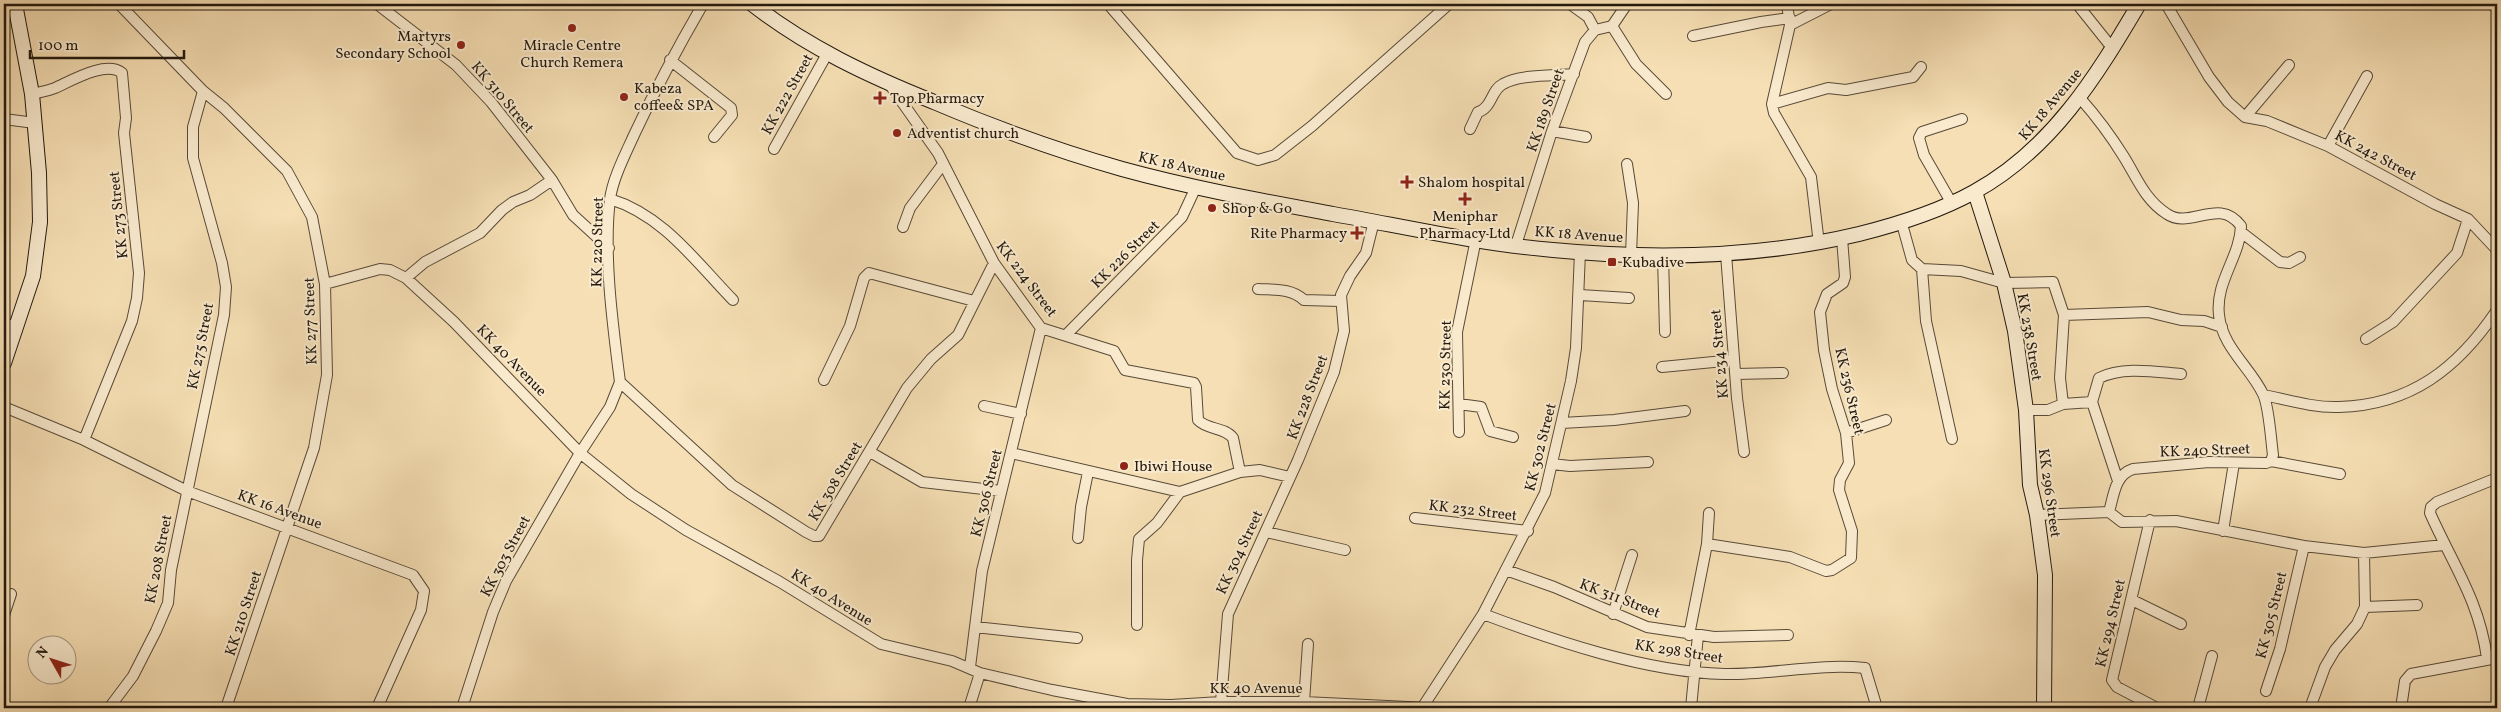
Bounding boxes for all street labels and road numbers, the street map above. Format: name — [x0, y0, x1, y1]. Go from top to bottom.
street label: KK 222 Street — [757, 50, 819, 139]
street label: KK 310 Street — [465, 57, 538, 138]
street label: KK 18 Avenue — [2015, 64, 2088, 146]
street label: KK 189 Street — [1522, 66, 1570, 155]
street label: KK 242 Street — [2331, 126, 2420, 187]
street label: KK 18 Avenue — [1136, 147, 1227, 188]
street label: KK 273 Street — [104, 170, 135, 260]
street label: KK 220 Street — [587, 197, 610, 288]
street label: KK 226 Street — [1087, 216, 1165, 294]
street label: KK 18 Avenue — [1534, 222, 1624, 249]
street label: KK 224 Street — [990, 238, 1061, 322]
street label: KK 277 Street — [299, 277, 324, 365]
street label: KK 238 Street — [2010, 292, 2047, 383]
street label: KK 275 Street — [183, 301, 220, 391]
street label: KK 234 Street — [1706, 308, 1735, 400]
street label: KK 40 Avenue — [471, 320, 551, 402]
street label: KK 230 Street — [1435, 320, 1458, 410]
street label: KK 236 Street — [1828, 346, 1869, 437]
street label: KK 228 Street — [1283, 352, 1334, 443]
street label: KK 302 Street — [1520, 401, 1563, 494]
street label: KK 308 Street — [804, 438, 868, 526]
street label: KK 240 Street — [2159, 439, 2251, 464]
street label: KK 306 Street — [966, 447, 1009, 539]
street label: KK 296 Street — [2032, 447, 2065, 539]
street label: KK 16 Avenue — [234, 485, 325, 535]
street label: KK 232 Street — [1427, 496, 1518, 527]
street label: KK 304 Street — [1212, 507, 1269, 598]
street label: KK 303 Street — [476, 512, 537, 601]
street label: KK 208 Street — [141, 513, 178, 606]
street label: KK 40 Avenue — [786, 565, 876, 632]
street label: KK 210 Street — [221, 568, 268, 659]
street label: KK 305 Street — [2251, 570, 2293, 661]
street label: KK 311 Street — [1576, 574, 1663, 624]
street label: KK 294 Street — [2091, 577, 2132, 670]
street label: KK 298 Street — [1633, 635, 1724, 670]
street label: KK 40 Avenue — [1209, 679, 1303, 700]

